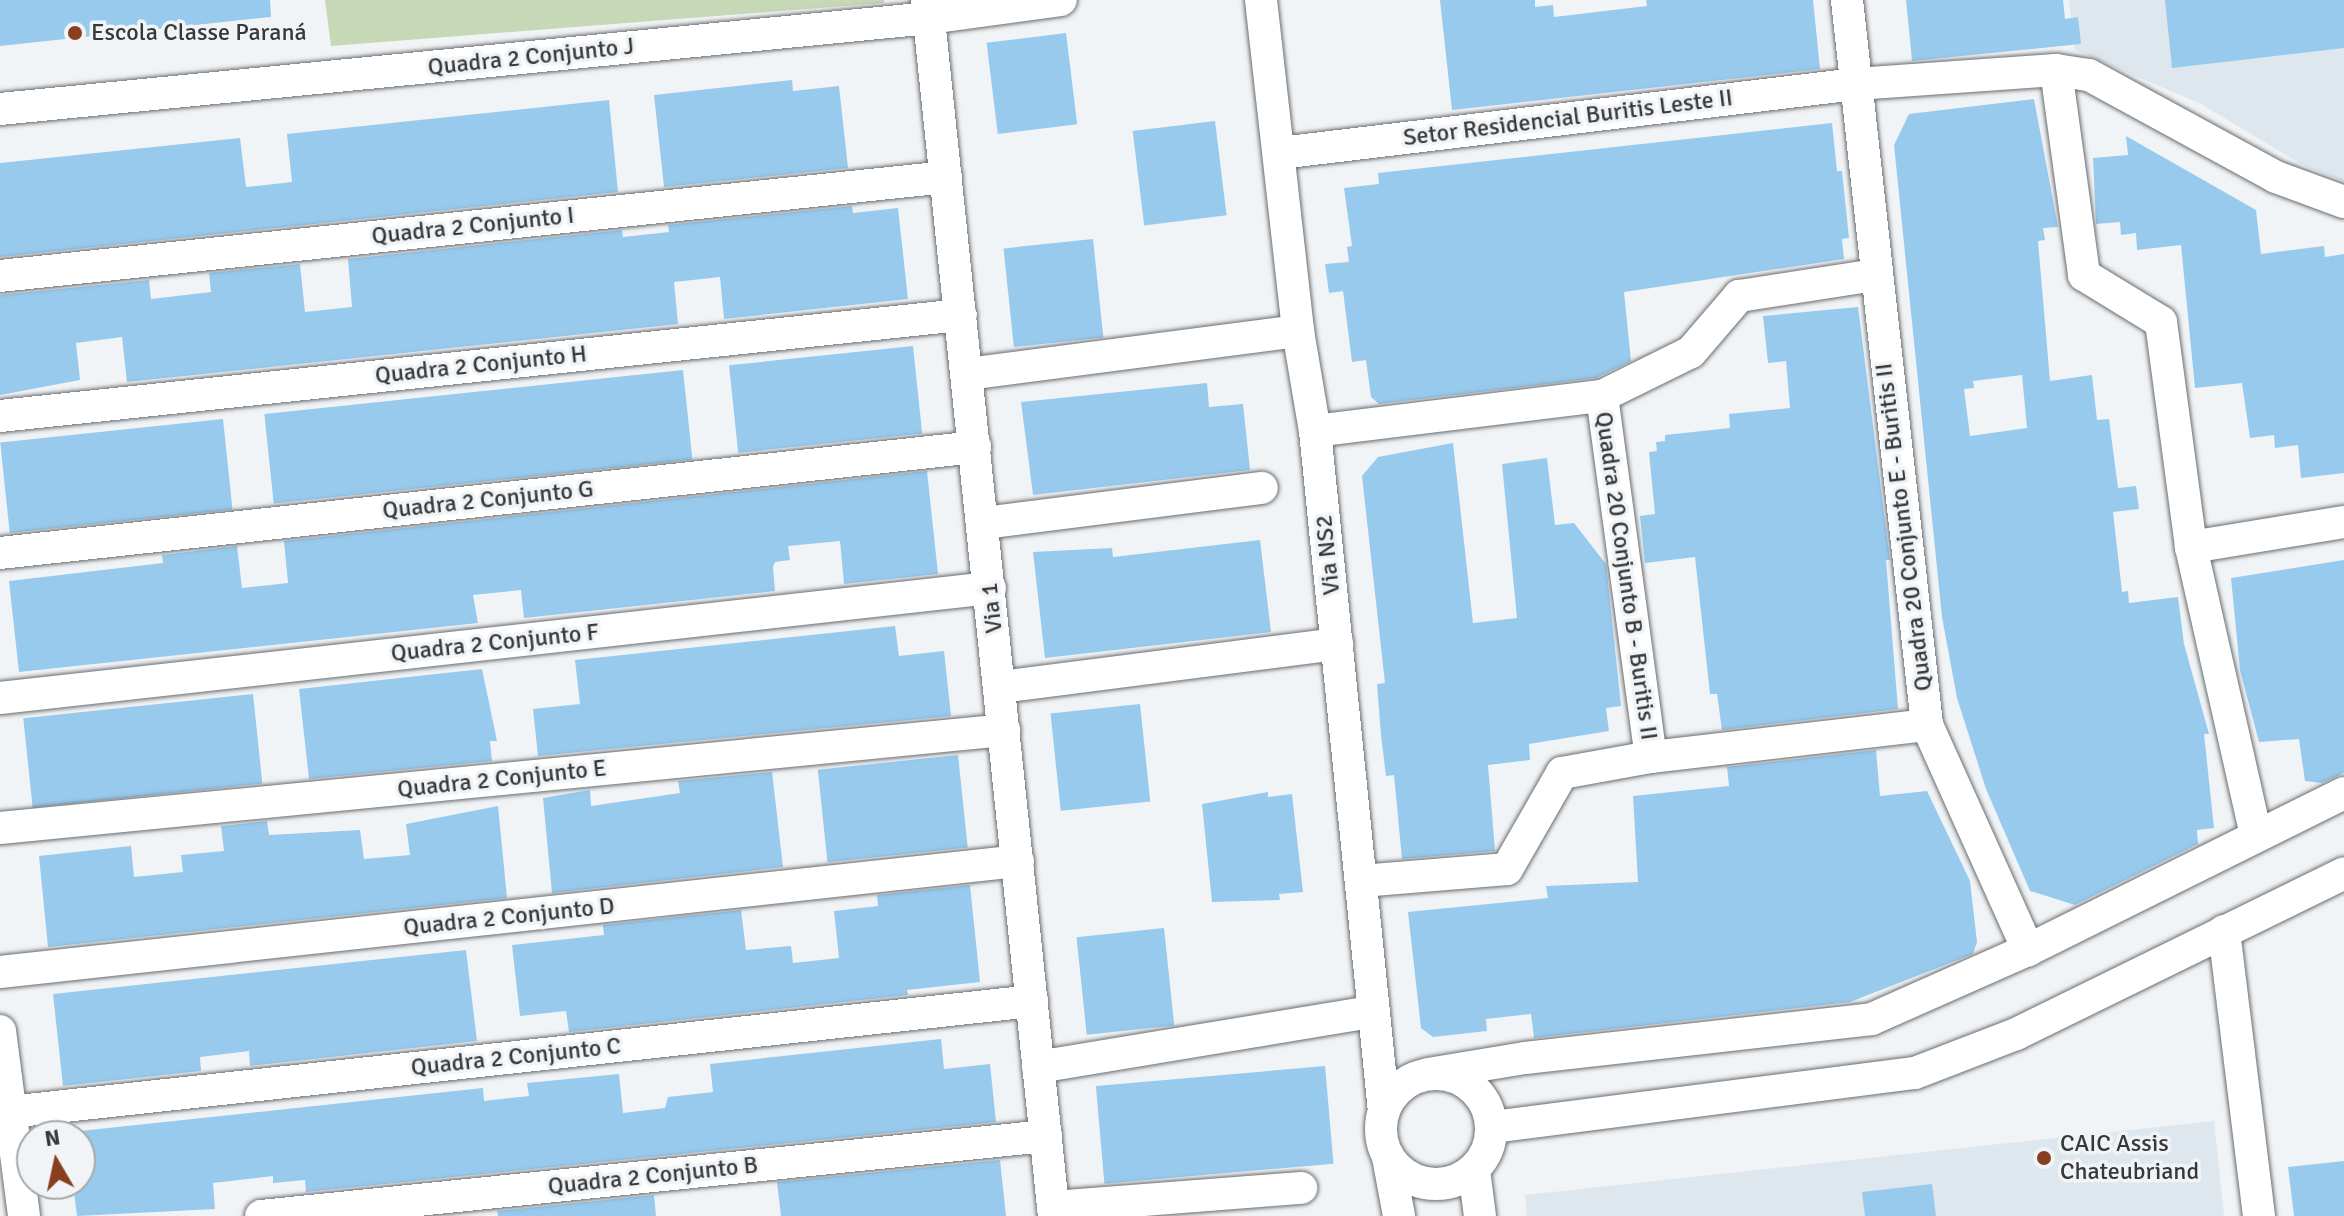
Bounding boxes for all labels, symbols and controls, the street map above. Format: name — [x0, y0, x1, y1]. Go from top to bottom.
place label: Escola Classe Paraná — [91, 19, 307, 47]
marker: Escola Classe Paraná — [66, 24, 84, 42]
street label: Quadra 2 Conjunto J — [426, 32, 636, 82]
street label: Setor Residencial Buritis Leste II — [1402, 83, 1734, 153]
street label: Quadra 2 Conjunto I — [370, 201, 576, 251]
street label: Quadra 2 Conjunto H — [374, 340, 588, 390]
street label: Quadra 20 Conjunto E - Buritis II — [1870, 361, 1938, 693]
street label: Quadra 20 Conjunto B - Buritis II — [1589, 410, 1663, 742]
street label: Quadra 2 Conjunto G — [381, 475, 595, 525]
street label: Via NS2 — [1309, 514, 1347, 596]
street label: Via 1 — [975, 581, 1009, 635]
street label: Quadra 2 Conjunto F — [389, 618, 601, 668]
street label: Quadra 2 Conjunto E — [396, 754, 608, 804]
street label: Quadra 2 Conjunto D — [402, 892, 616, 942]
street label: Quadra 2 Conjunto C — [410, 1032, 622, 1082]
north arrow — [16, 1120, 96, 1200]
text: N — [43, 1123, 62, 1152]
place label: CAIC Assis Chateubriand — [2060, 1130, 2199, 1186]
marker: CAIC Assis Chateubriand — [2035, 1149, 2053, 1167]
street label: Quadra 2 Conjunto B — [547, 1151, 759, 1201]

